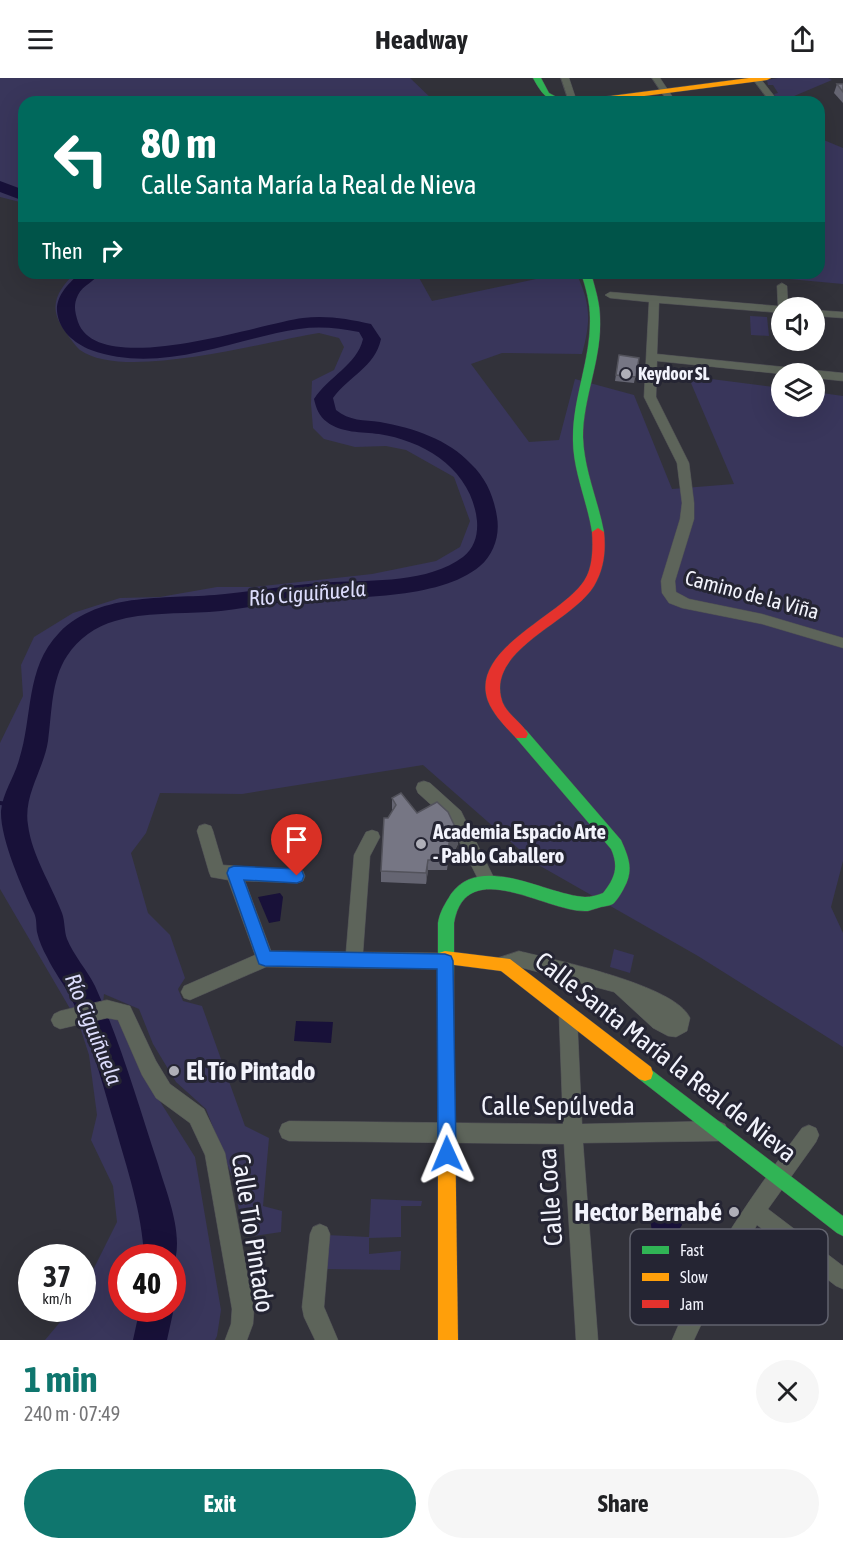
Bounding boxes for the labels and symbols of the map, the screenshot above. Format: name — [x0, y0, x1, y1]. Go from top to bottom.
place label: Keydoor SL — [638, 363, 709, 384]
marker: Keydoor SL — [619, 367, 633, 381]
street label: Camino de la Viña — [683, 565, 822, 623]
water label: Río Ciguiñuela — [247, 575, 367, 611]
pin — [271, 814, 322, 876]
place label: Academia Espacio Arte - Pablo Caballero — [432, 819, 606, 867]
marker: Academia Espacio Arte - Pablo Caballero — [414, 837, 428, 851]
street label: Calle Santa María la Real de Nieva — [529, 946, 803, 1168]
water label: Río Ciguiñuela — [60, 970, 128, 1088]
place label: El Tío Pintado — [186, 1056, 315, 1086]
marker: El Tío Pintado — [167, 1064, 181, 1078]
street label: Calle Sepúlveda — [481, 1091, 635, 1121]
position arrow — [415, 1122, 479, 1186]
street label: Calle Coca — [532, 1147, 568, 1247]
street label: Calle Tío Pintado — [226, 1152, 280, 1314]
place label: Hector Bernabé — [574, 1197, 722, 1227]
marker: Hector Bernabé — [727, 1205, 741, 1219]
legend — [630, 1229, 828, 1325]
text: Fast — [680, 1241, 704, 1259]
speed limit sign: 40 — [108, 1244, 186, 1322]
text: Slow — [680, 1268, 708, 1286]
text: Jam — [680, 1295, 704, 1313]

